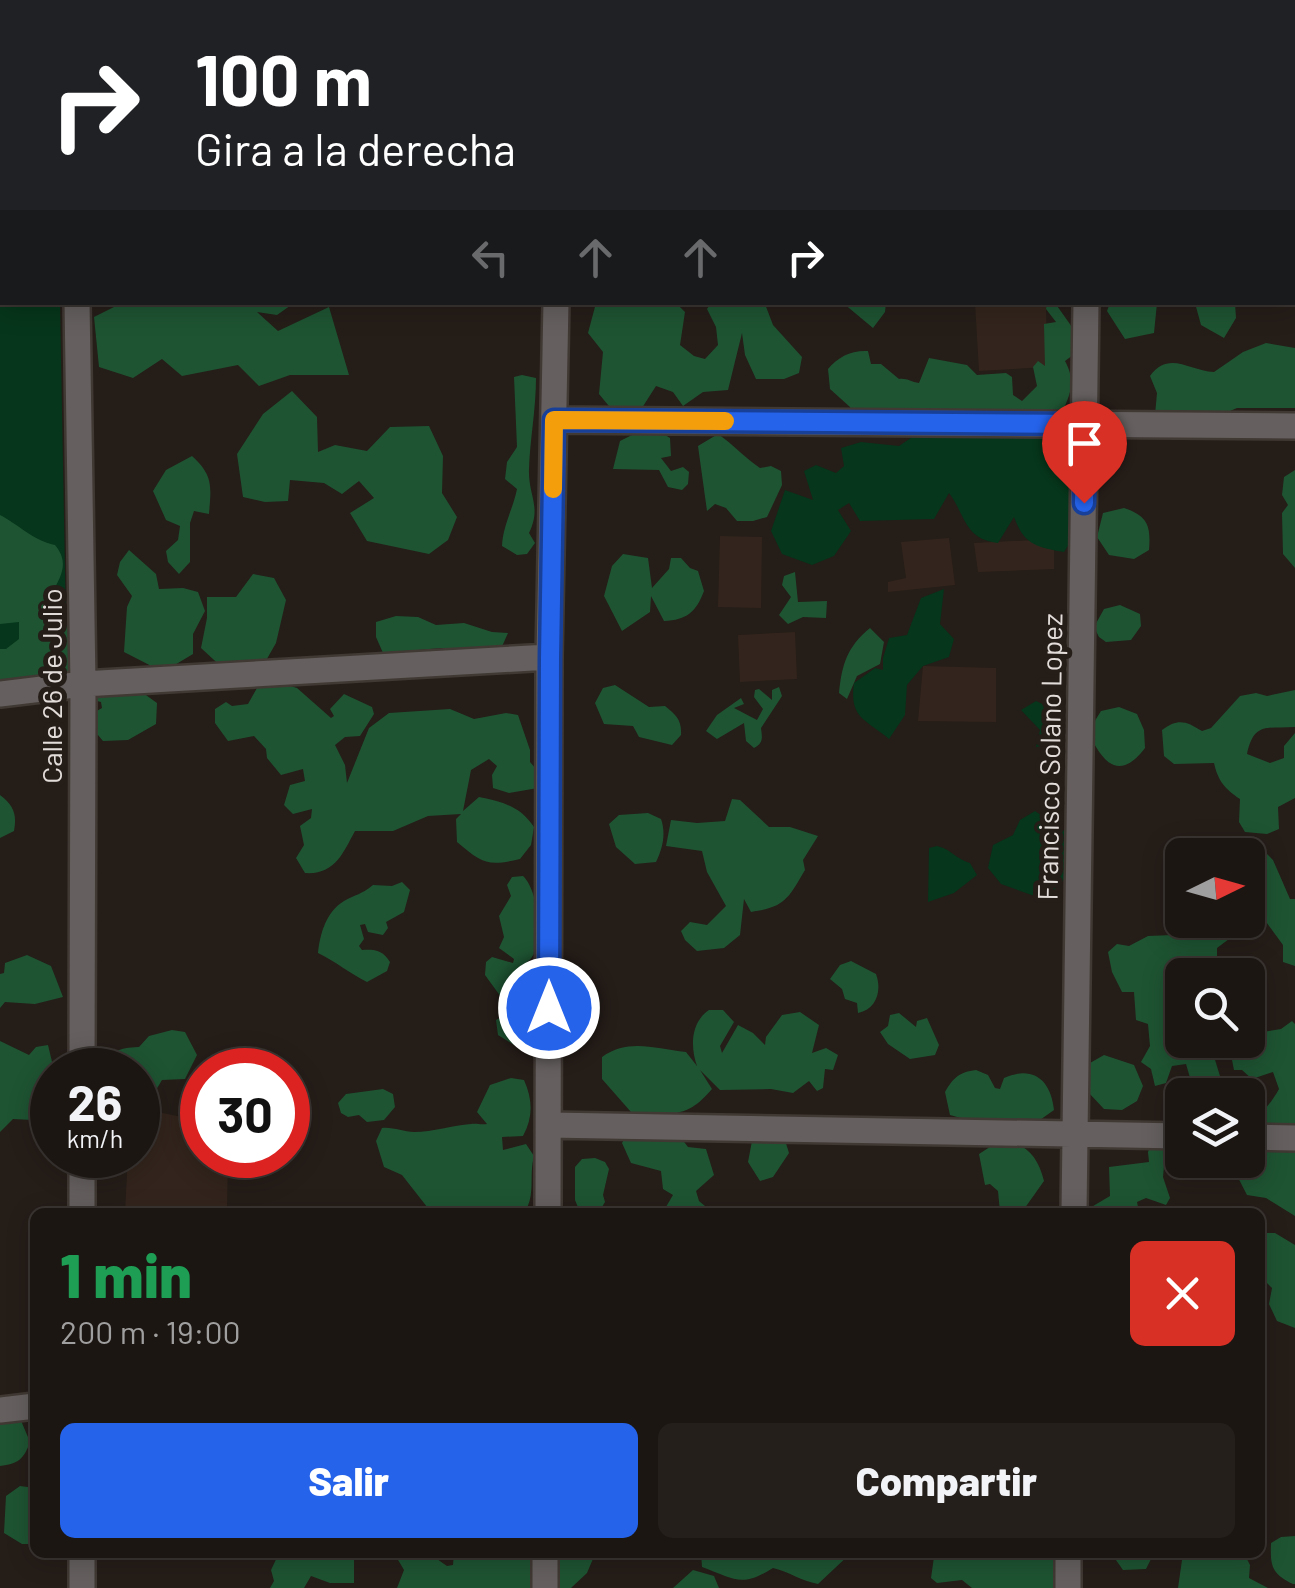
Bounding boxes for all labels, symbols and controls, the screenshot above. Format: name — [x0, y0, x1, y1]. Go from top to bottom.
text: 100 m — [195, 36, 372, 120]
icon: right — [30, 40, 160, 170]
text: Gira a la derecha — [195, 121, 516, 175]
icon: left — [463, 230, 518, 285]
icon: ahead — [568, 230, 623, 285]
icon: ahead — [673, 230, 728, 285]
icon: right — [778, 230, 833, 285]
pin — [1042, 401, 1127, 504]
icon: arrive — [1057, 416, 1112, 471]
street label: Calle 26 de Julio — [34, 588, 68, 784]
street label: Francisco Solano Lopez — [1029, 613, 1069, 901]
north arrow — [1165, 838, 1265, 938]
map controls — [1165, 838, 1265, 1178]
position arrow — [497, 956, 601, 1060]
button: search — [1165, 958, 1265, 1058]
speed limit sign: 30 — [180, 1048, 310, 1178]
text: 26 — [68, 1071, 122, 1131]
button: layers — [1165, 1078, 1265, 1178]
text: km/h — [67, 1123, 123, 1153]
text: 1 min — [60, 1238, 192, 1310]
button: close — [1130, 1241, 1235, 1346]
text: 200 m · 19:00 — [60, 1312, 241, 1350]
button: Salir — [60, 1423, 638, 1538]
button: Compartir — [658, 1423, 1235, 1538]

